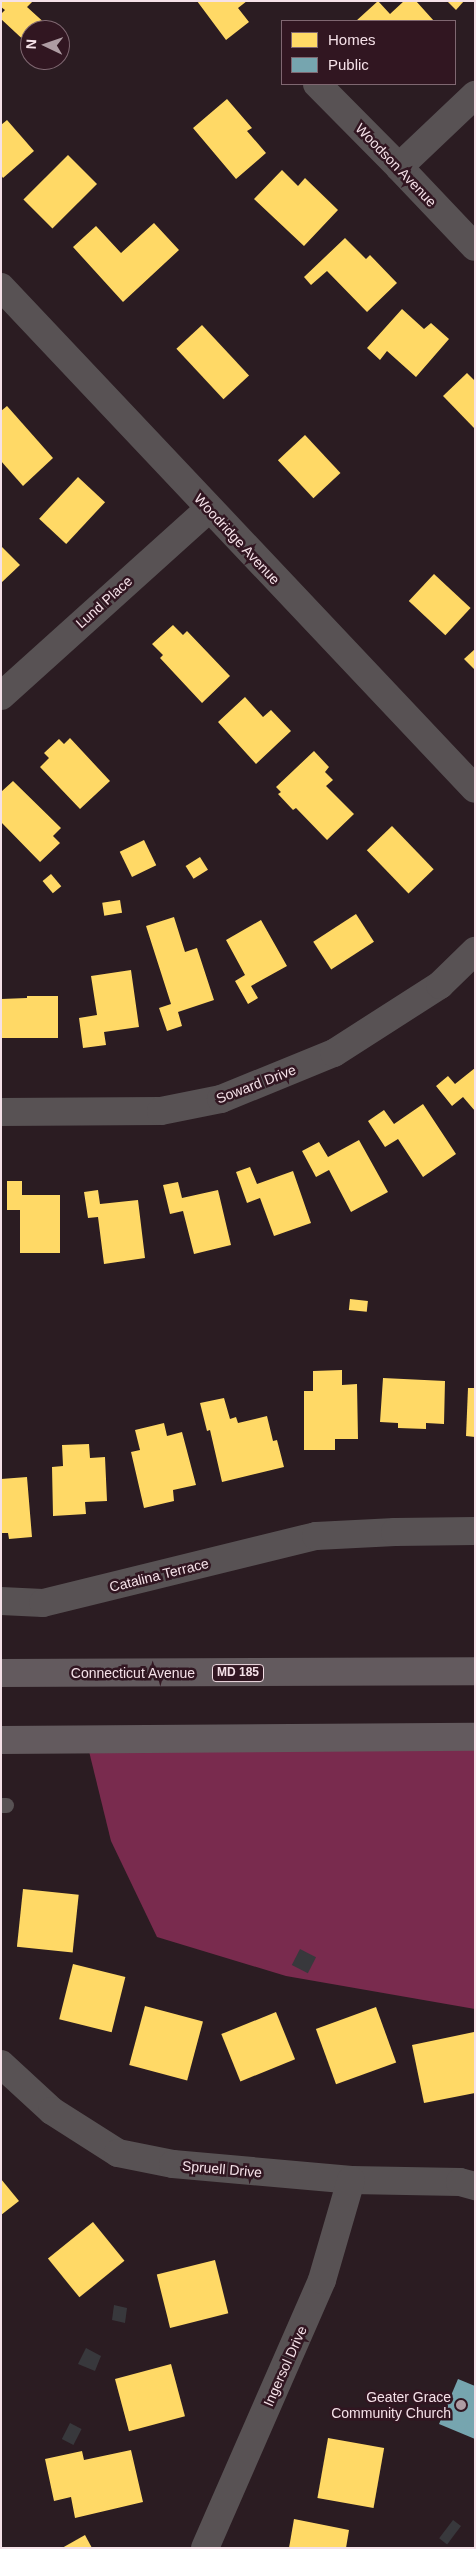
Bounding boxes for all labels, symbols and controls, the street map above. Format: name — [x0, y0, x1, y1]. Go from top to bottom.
north arrow — [20, 20, 70, 70]
legend — [281, 20, 456, 85]
text: Homes — [328, 31, 376, 48]
text: N — [23, 39, 39, 50]
text: Public — [328, 56, 369, 73]
street label: Woodson Avenue — [352, 120, 440, 210]
street label: Woodridge Avenue — [190, 490, 284, 588]
street label: Lund Place — [72, 572, 136, 632]
street label: Soward Drive — [214, 1061, 298, 1107]
street label: Catalina Terrace — [108, 1555, 210, 1595]
road number: MD 185 — [212, 1664, 264, 1682]
street label: Connecticut Avenue — [70, 1665, 196, 1681]
street label: Spruell Drive — [181, 2157, 263, 2181]
street label: Ingersol Drive — [260, 2323, 310, 2409]
place label: Geater Grace Community Church — [331, 2389, 451, 2422]
marker: Geater Grace Community Church — [455, 2399, 467, 2411]

